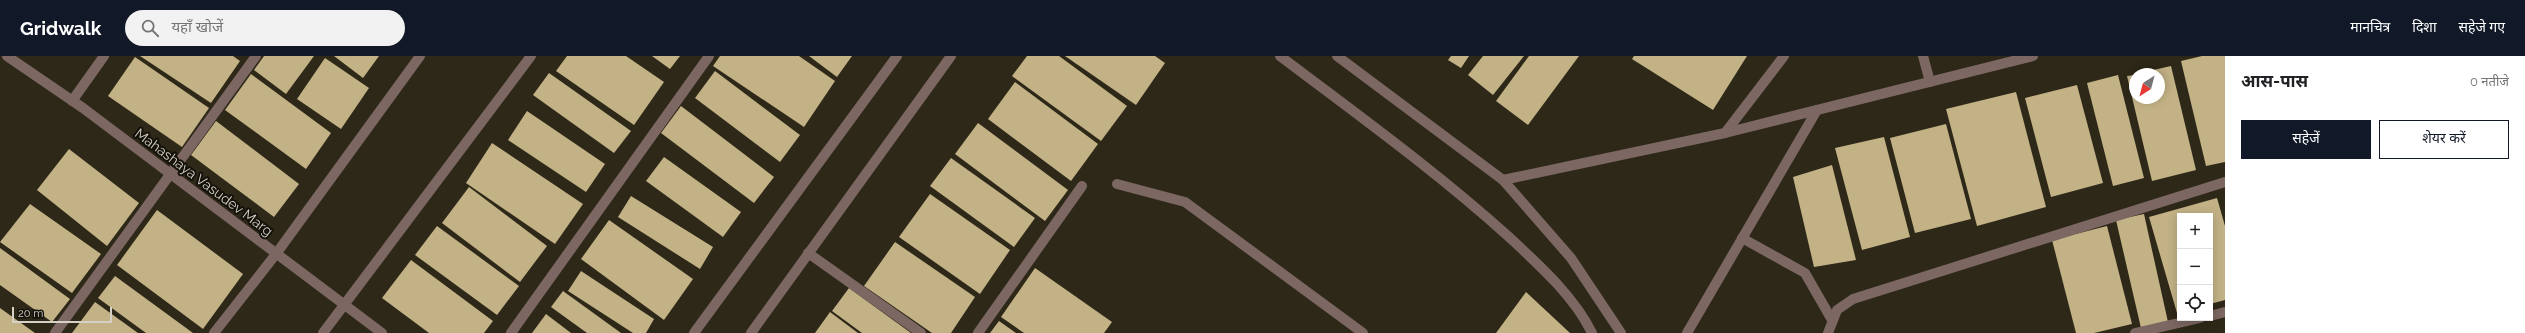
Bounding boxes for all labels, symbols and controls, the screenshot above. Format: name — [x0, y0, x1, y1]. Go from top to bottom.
search box — [125, 10, 405, 46]
text: Gridwalk — [20, 17, 101, 39]
icon: search — [139, 17, 161, 39]
text: यहाँ खोजें — [171, 18, 223, 36]
text: मानचित्र — [2350, 19, 2390, 35]
text: दिशा — [2412, 19, 2437, 35]
text: सहेजे गए — [2459, 19, 2505, 35]
north arrow — [2129, 68, 2165, 104]
text: आस-पास — [2241, 71, 2308, 91]
text: 0 नतीजे — [2470, 74, 2509, 89]
button: सहेजें — [2241, 120, 2371, 159]
button: शेयर करें — [2379, 120, 2509, 159]
street label: Mahashaya Vasudev Marg — [132, 125, 276, 239]
map controls — [2177, 213, 2213, 321]
button: + — [2177, 213, 2213, 249]
button: − — [2177, 249, 2213, 285]
button: locate — [2177, 285, 2213, 321]
scale bar — [12, 305, 112, 324]
text: 20 m — [18, 307, 43, 320]

